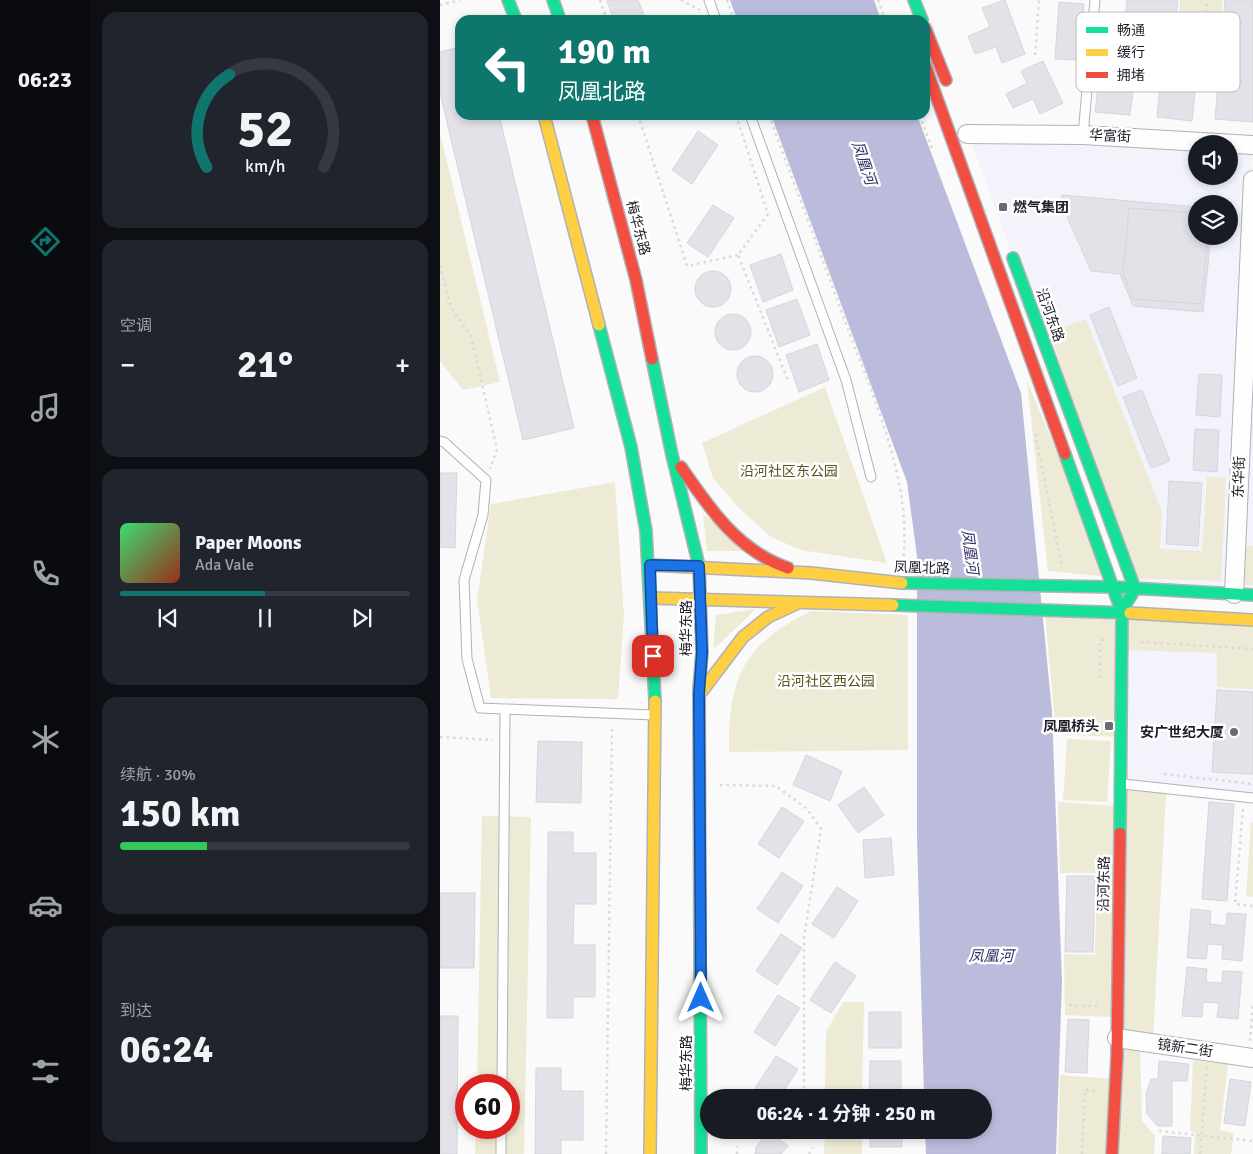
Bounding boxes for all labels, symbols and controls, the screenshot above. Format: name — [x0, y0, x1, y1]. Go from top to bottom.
legend — [1076, 12, 1240, 92]
text: 畅通 — [1117, 22, 1145, 39]
text: 190 m — [558, 30, 651, 73]
icon: left — [475, 35, 540, 100]
text: 缓行 — [1117, 44, 1145, 61]
text: 06:23 — [18, 66, 72, 93]
text: 拥堵 — [1117, 67, 1145, 84]
text: 凤凰北路 — [558, 78, 646, 105]
text: 52 — [237, 97, 293, 161]
street label: 华富街 — [1089, 126, 1131, 146]
map controls — [1188, 135, 1238, 245]
button: sound — [1188, 135, 1238, 185]
water label: 凤凰河 — [848, 139, 881, 190]
text: km/h — [245, 155, 285, 177]
button: layers — [1188, 195, 1238, 245]
street label: 梅华东路 — [623, 199, 653, 257]
place label: 燃气集团 — [1013, 199, 1069, 216]
marker: 燃气集团 — [997, 201, 1009, 213]
icon: directions — [28, 224, 63, 259]
street label: 沿河东路 — [1032, 286, 1068, 344]
text: 空调 — [120, 316, 152, 336]
text: 21° — [237, 341, 293, 388]
text: − — [120, 348, 135, 382]
text: + — [395, 348, 410, 382]
icon: music — [28, 390, 63, 425]
street label: 东华街 — [1230, 456, 1248, 498]
park label: 沿河社区东公园 — [740, 463, 838, 480]
water label: 凤凰河 — [958, 528, 982, 578]
text: Paper Moons — [195, 531, 301, 555]
text: Ada Vale — [195, 555, 254, 575]
icon: phone — [28, 556, 63, 591]
street label: 凤凰北路 — [894, 559, 950, 577]
street label: 梅华东路 — [678, 600, 695, 656]
icon: previous — [154, 604, 182, 632]
icon: pause — [251, 604, 279, 632]
icon: next — [348, 604, 376, 632]
pin — [632, 635, 674, 677]
icon: arrive — [639, 642, 667, 670]
park label: 沿河社区西公园 — [777, 673, 875, 690]
place label: 凤凰桥头 — [1043, 718, 1099, 735]
marker: 凤凰桥头 — [1103, 720, 1115, 732]
icon: climate — [28, 722, 63, 757]
place label: 安广世纪大厦 — [1140, 724, 1224, 741]
marker: 安广世纪大厦 — [1228, 726, 1240, 738]
text: 续航 · 30% — [120, 765, 196, 785]
text: 150 km — [120, 790, 241, 837]
street label: 沿河东路 — [1095, 856, 1113, 912]
icon: car — [28, 888, 63, 923]
water label: 凤凰河 — [968, 947, 1016, 965]
position arrow — [674, 971, 726, 1023]
text: 到达 — [120, 1001, 152, 1021]
text: 06:24 — [120, 1026, 213, 1073]
street label: 梅华东路 — [678, 1035, 695, 1091]
street label: 镜新二街 — [1156, 1036, 1214, 1060]
icon: filters — [28, 1054, 63, 1089]
speed limit sign: 60 — [455, 1074, 520, 1139]
text: 06:24 · 1 分钟 · 250 m — [757, 1102, 935, 1126]

